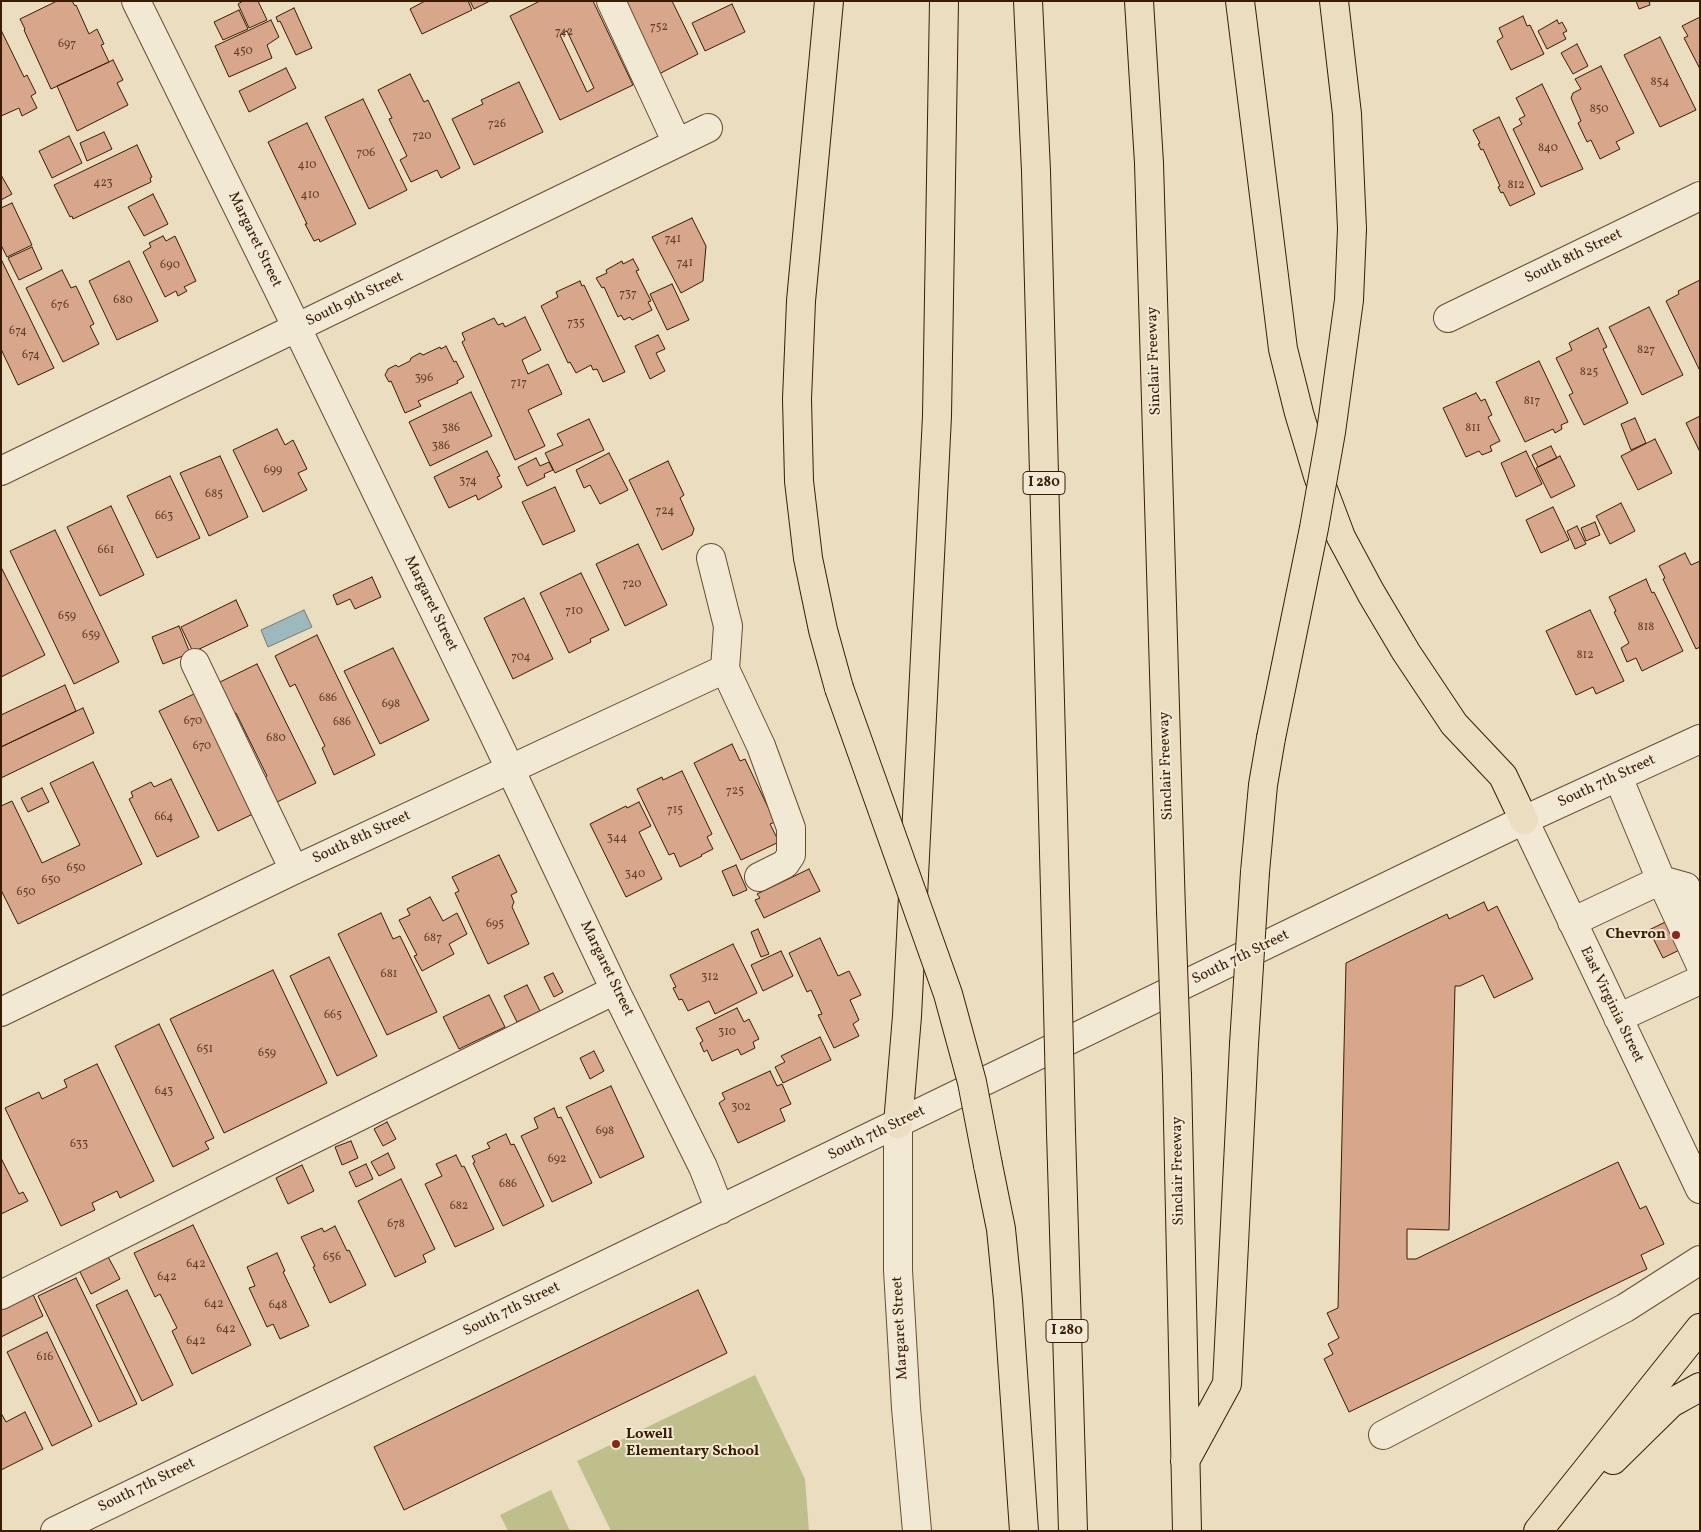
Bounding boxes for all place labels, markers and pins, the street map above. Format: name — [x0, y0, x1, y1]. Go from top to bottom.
place label: Chevron — [1605, 926, 1666, 944]
marker: Chevron — [1670, 929, 1682, 941]
place label: Lowell Elementary School — [626, 1426, 759, 1461]
marker: Lowell Elementary School — [610, 1438, 622, 1450]

